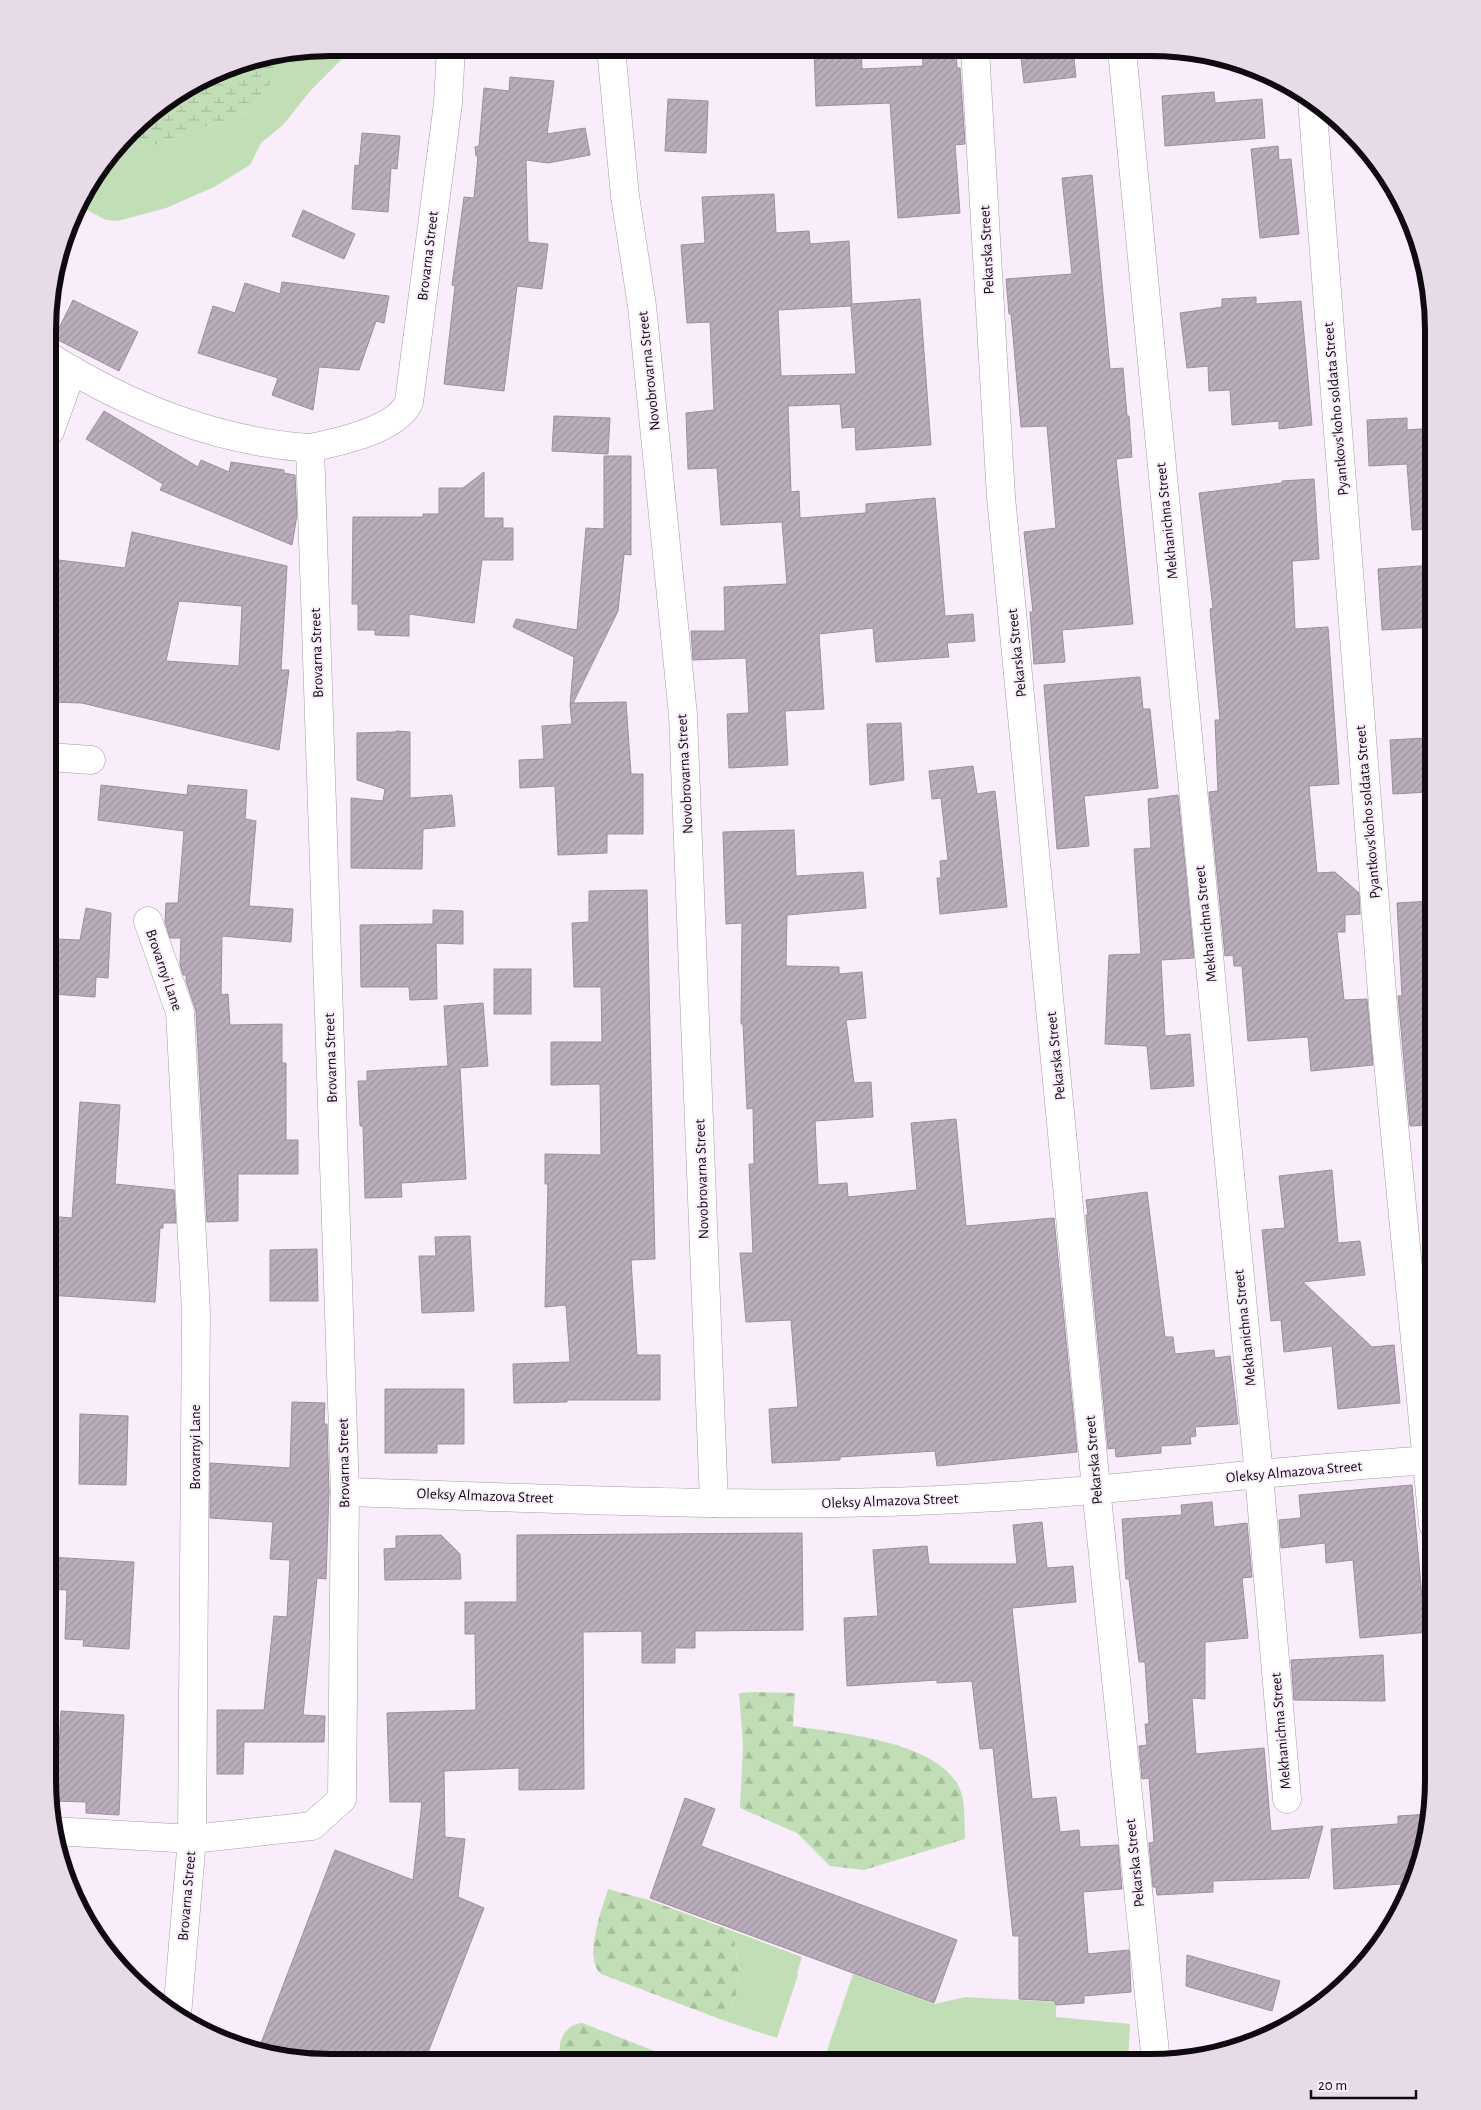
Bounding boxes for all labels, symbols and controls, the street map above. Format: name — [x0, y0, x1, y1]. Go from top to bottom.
street label: Pekarska Street — [977, 205, 997, 295]
street label: Brovarna Street — [415, 210, 441, 302]
street label: Novobrovarna Street — [635, 310, 663, 432]
street label: Pyantkovsʹkoho soldata Street — [1321, 322, 1351, 496]
street label: Mekhanichna Street — [1153, 462, 1181, 580]
street label: Brovarna Street — [308, 608, 326, 698]
street label: Pekarska Street — [1005, 608, 1029, 698]
street label: Novobrovarna Street — [674, 713, 696, 834]
street label: Pyantkovsʹkoho soldata Street — [1353, 725, 1383, 899]
street label: Mekhanichna Street — [1192, 865, 1220, 983]
street label: Brovarnyi Lane — [143, 927, 185, 1013]
street label: Pekarska Street — [1044, 1011, 1068, 1101]
street label: Brovarna Street — [322, 1013, 340, 1103]
street label: Novobrovarna Street — [692, 1118, 712, 1239]
street label: Mekhanichna Street — [1231, 1269, 1259, 1387]
street label: Brovarnyi Lane — [188, 1404, 203, 1490]
street label: Pekarska Street — [1083, 1415, 1105, 1505]
street label: Brovarna Street — [336, 1418, 352, 1508]
street label: Oleksy Almazova Street — [1225, 1459, 1363, 1485]
street label: Oleksy Almazova Street — [416, 1486, 554, 1506]
street label: Oleksy Almazova Street — [821, 1491, 959, 1511]
street label: Mekhanichna Street — [1268, 1672, 1294, 1790]
street label: Pekarska Street — [1123, 1818, 1147, 1908]
street label: Brovarna Street — [176, 1850, 198, 1942]
scale bar — [1311, 2068, 1416, 2100]
text: 20 m — [1318, 2078, 1347, 2093]

